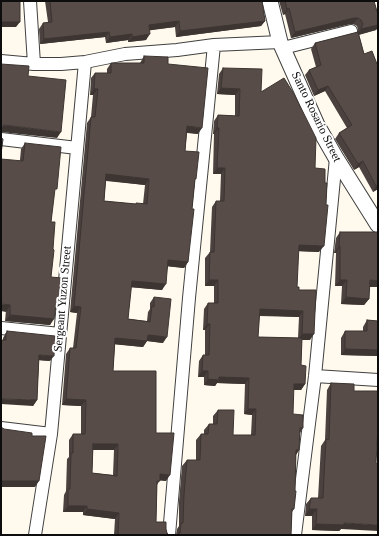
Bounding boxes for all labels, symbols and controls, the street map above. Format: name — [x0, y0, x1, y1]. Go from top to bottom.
street label: Santo Rosario Street — [288, 70, 344, 164]
street label: Sergeant Yuzon Street — [51, 245, 75, 353]

